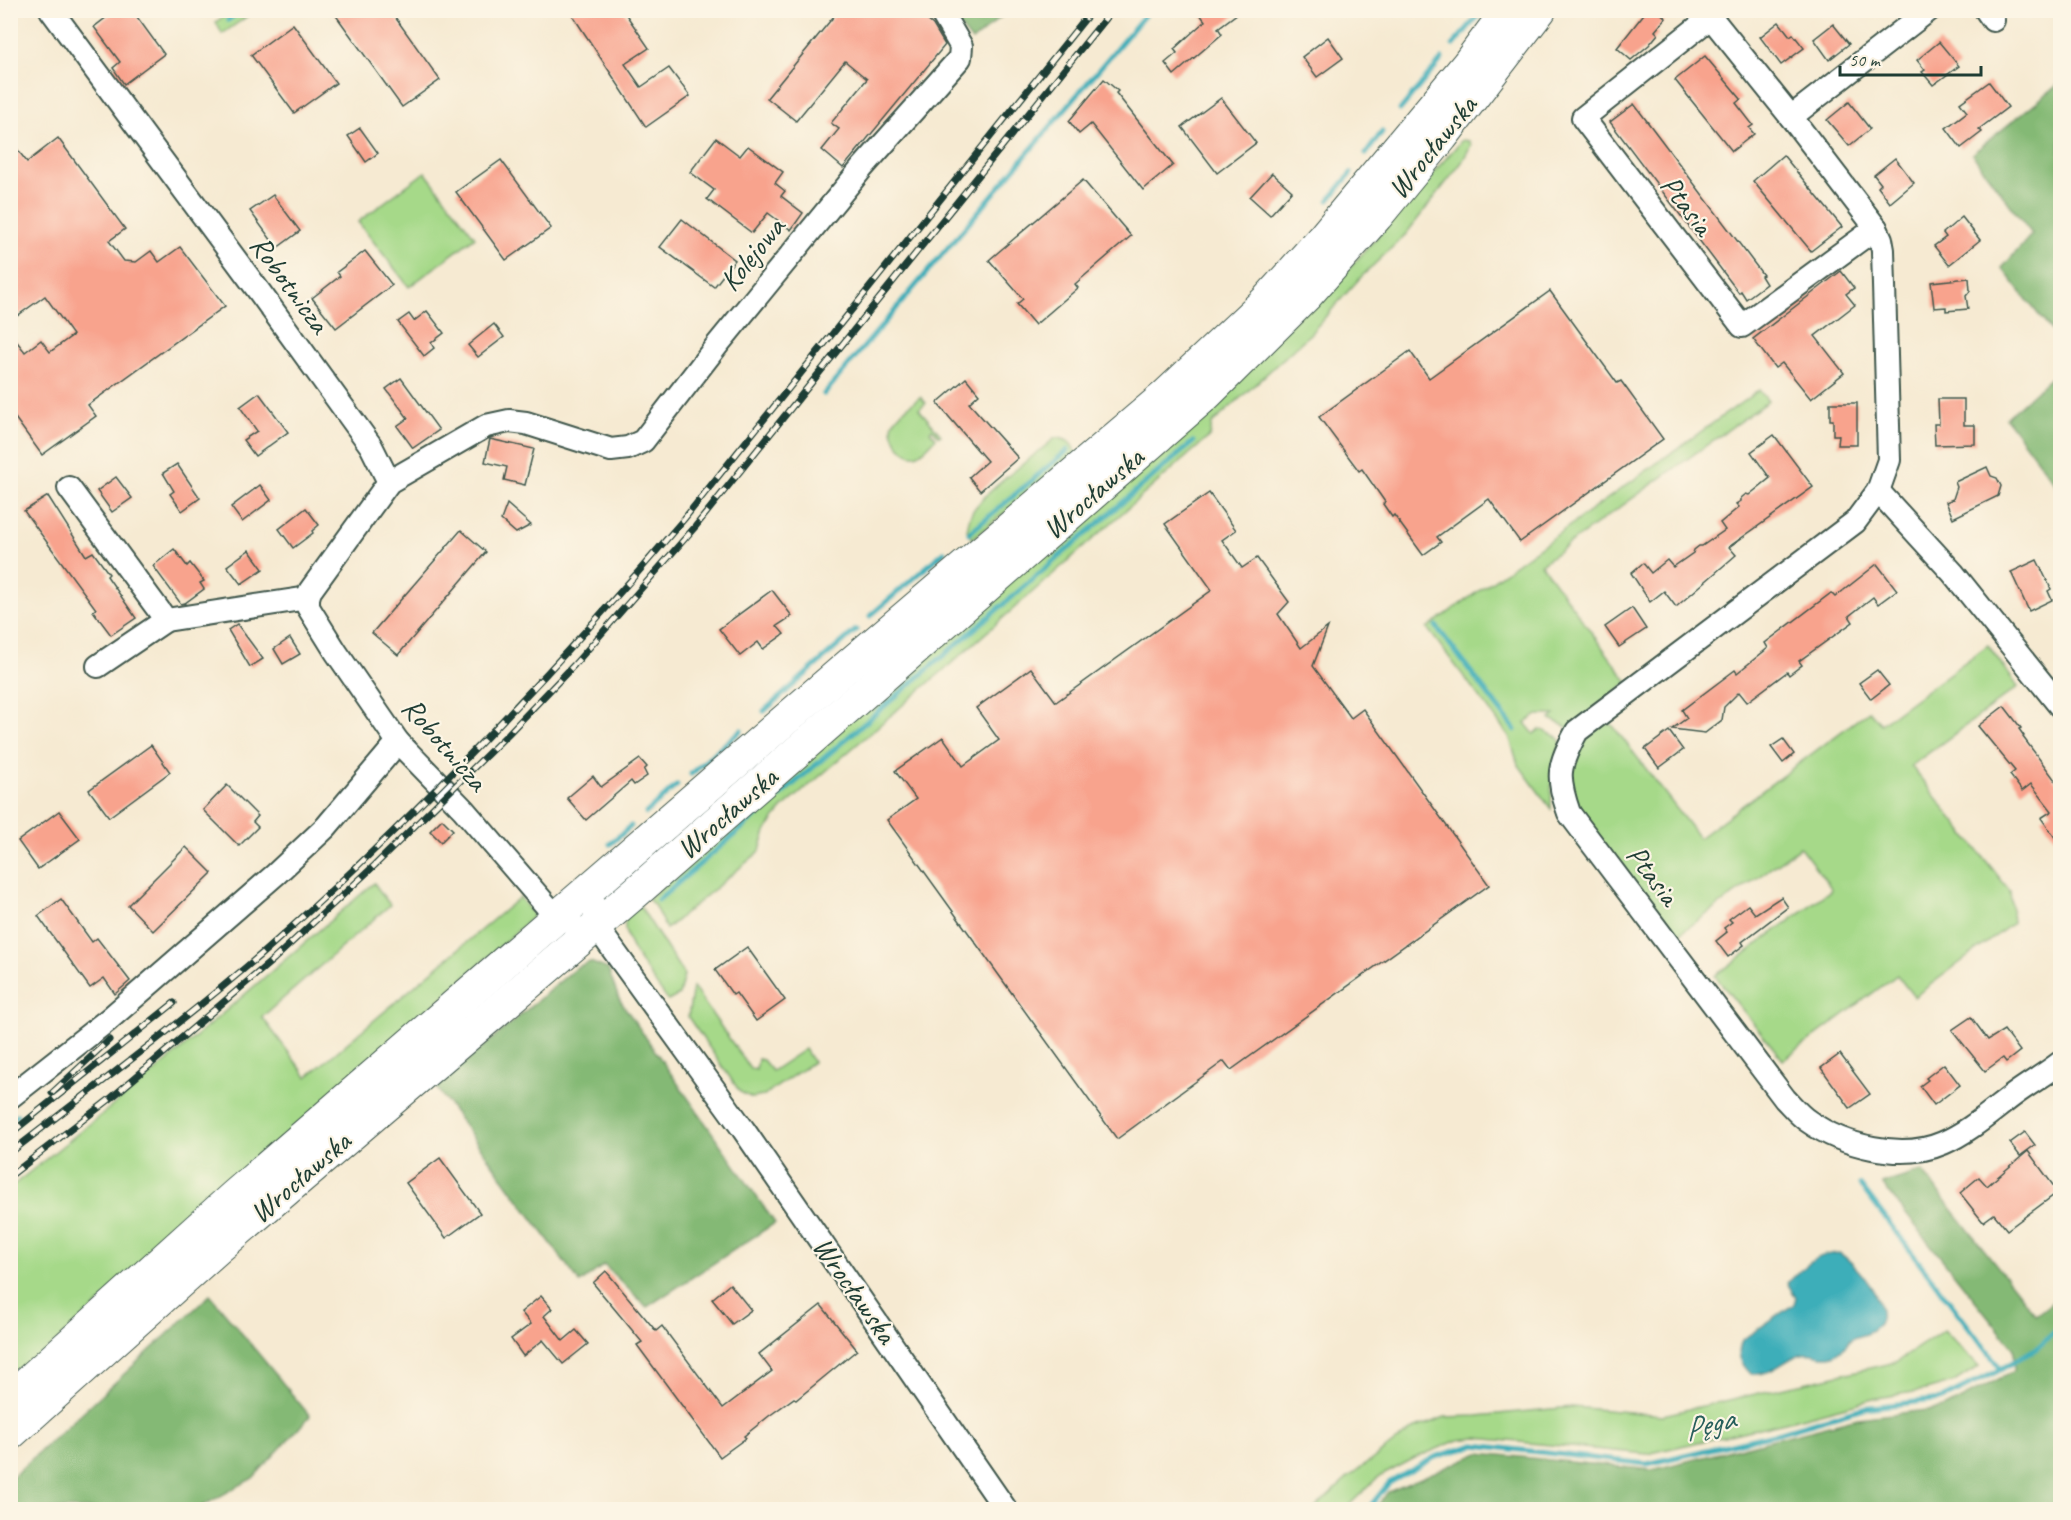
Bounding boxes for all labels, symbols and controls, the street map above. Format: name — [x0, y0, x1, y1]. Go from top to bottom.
scale bar — [1840, 39, 1981, 77]
text: 50 m — [1849, 49, 1882, 71]
street label: Wrocławska — [1379, 86, 1486, 206]
street label: Ptasia — [1652, 167, 1724, 245]
street label: Kolejowa — [711, 208, 794, 299]
street label: Robotnicza — [242, 227, 339, 342]
street label: Wrocławska — [1035, 437, 1153, 547]
street label: Robotnicza — [394, 689, 497, 800]
street label: Wrocławska — [669, 757, 787, 867]
street label: Ptasia — [1618, 837, 1690, 915]
street label: Wrocławska — [242, 1121, 360, 1231]
street label: Wrocławska — [805, 1229, 907, 1352]
water label: Pęga — [1679, 1397, 1742, 1450]

